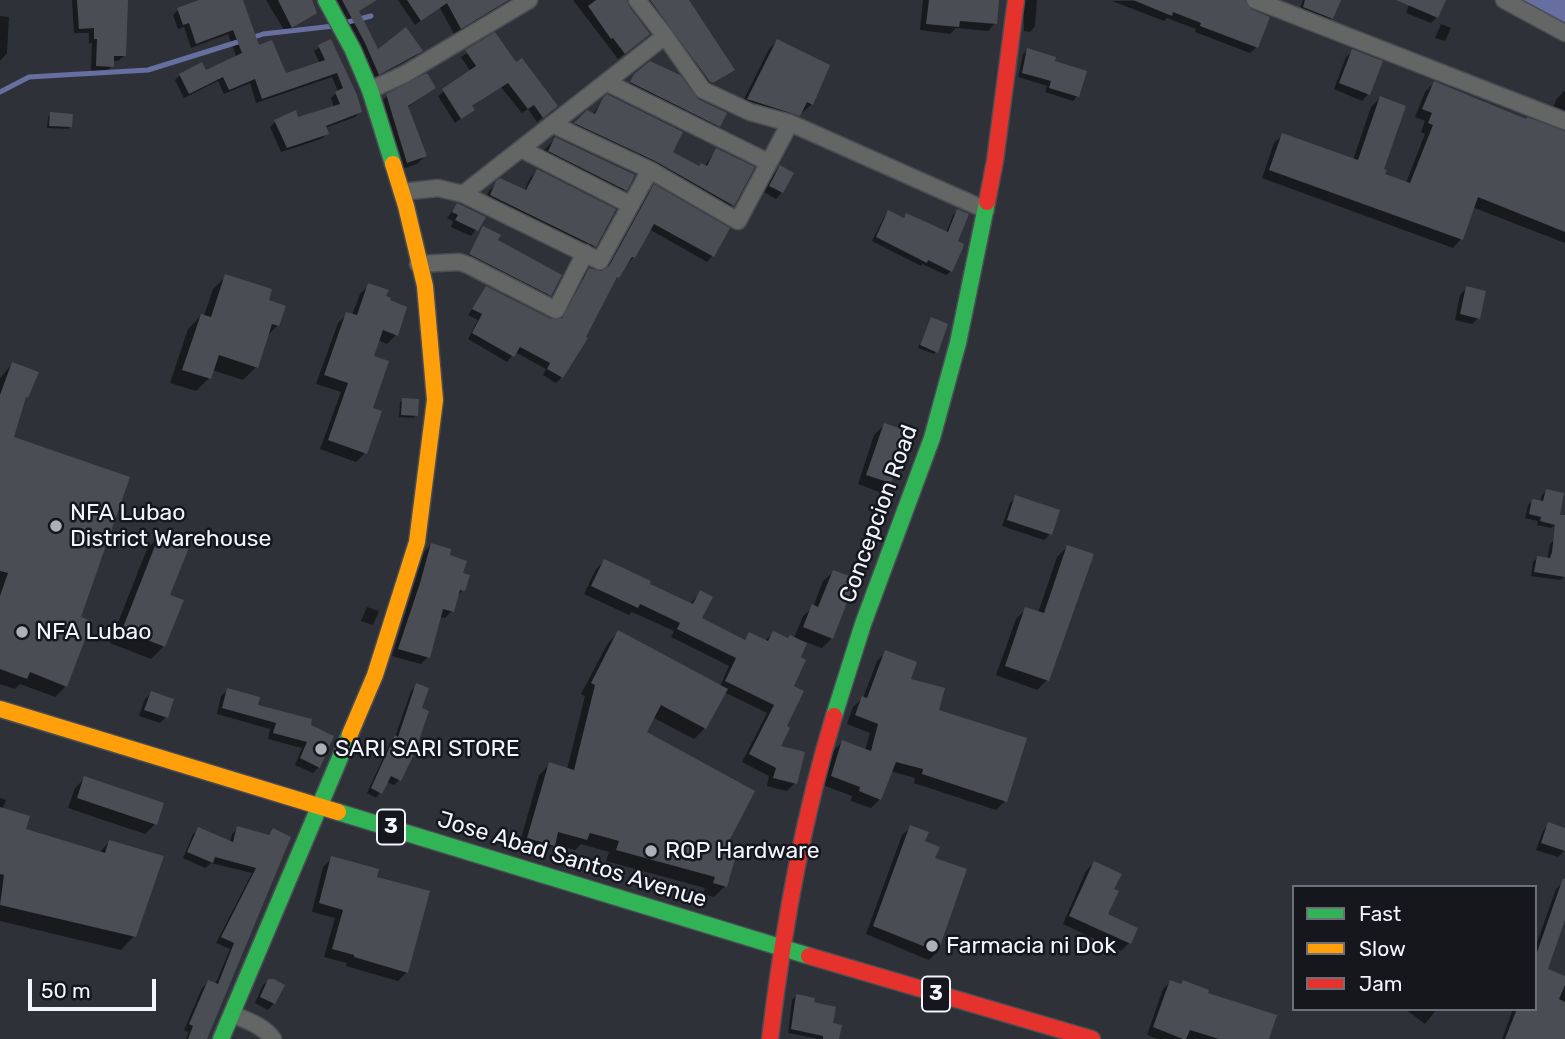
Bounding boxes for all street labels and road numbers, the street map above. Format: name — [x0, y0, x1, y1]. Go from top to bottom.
street label: Concepcion Road — [834, 421, 924, 607]
street label: Jose Abad Santos Avenue — [434, 806, 710, 914]
road number: 3 — [377, 810, 405, 844]
road number: 3 — [922, 976, 950, 1012]

